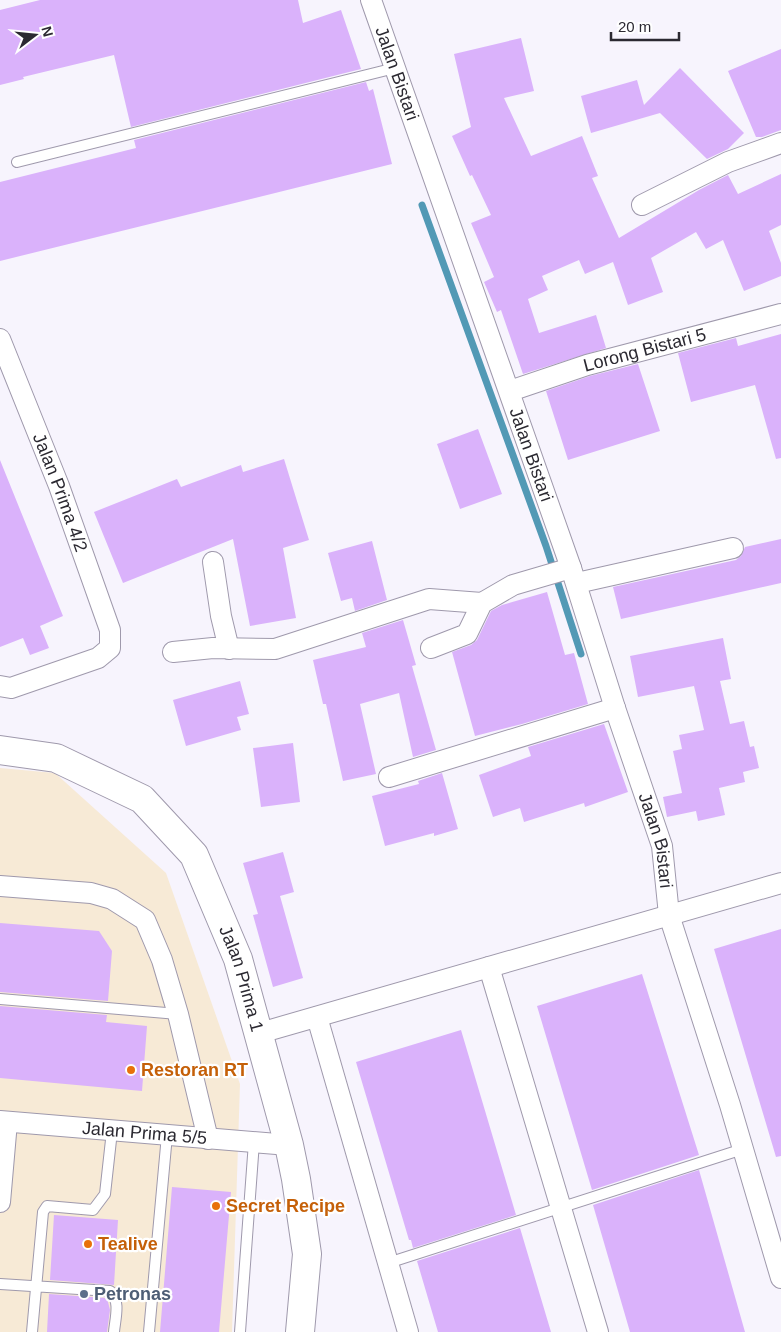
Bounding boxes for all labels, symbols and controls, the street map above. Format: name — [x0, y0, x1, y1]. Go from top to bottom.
north arrow — [10, 10, 60, 60]
scale bar — [611, 10, 678, 42]
text: 20 m — [618, 18, 651, 35]
text: N — [38, 24, 57, 38]
street label: Jalan Bistari — [371, 24, 423, 123]
street label: Lorong Bistari 5 — [581, 324, 708, 376]
street label: Jalan Bistari — [505, 405, 557, 504]
street label: Jalan Prima 4/2 — [29, 430, 92, 555]
street label: Jalan Bistari — [635, 790, 676, 889]
street label: Jalan Prima 1 — [215, 923, 267, 1034]
place label: Restoran RT — [141, 1060, 248, 1080]
marker: Restoran RT — [125, 1064, 137, 1076]
street label: Jalan Prima 5/5 — [81, 1118, 208, 1148]
place label: Secret Recipe — [226, 1196, 345, 1216]
marker: Secret Recipe — [210, 1200, 222, 1212]
place label: Tealive — [98, 1234, 158, 1254]
marker: Tealive — [82, 1238, 94, 1250]
place label: Petronas — [94, 1284, 171, 1304]
marker: Petronas — [78, 1288, 90, 1300]

